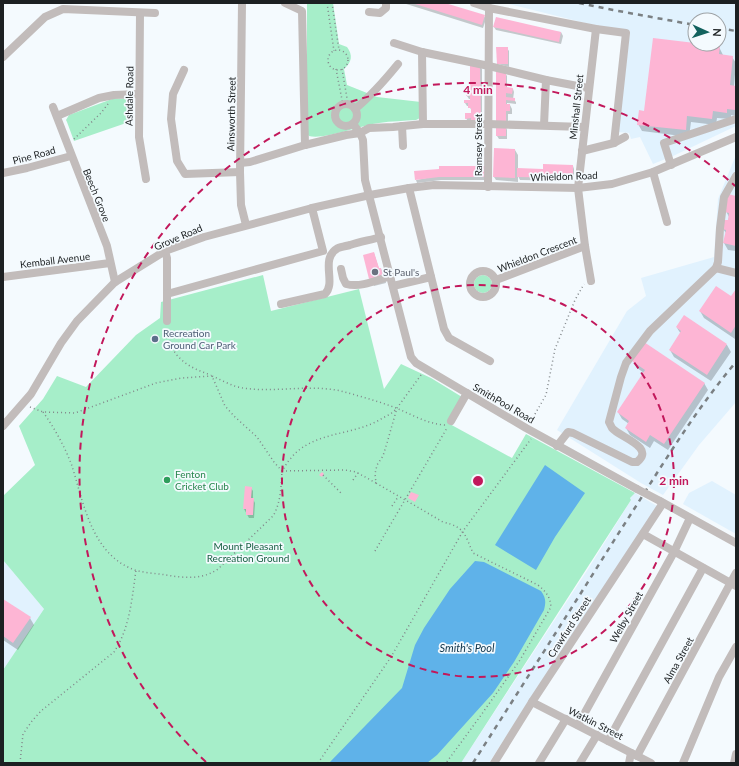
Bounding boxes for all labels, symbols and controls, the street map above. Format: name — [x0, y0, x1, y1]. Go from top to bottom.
north arrow — [687, 12, 727, 52]
text: N — [711, 28, 724, 37]
street label: Ashdale Road — [122, 66, 136, 126]
street label: Minshall Street — [567, 73, 585, 140]
street label: Ainsworth Street — [224, 76, 238, 151]
text: 4 min — [463, 82, 493, 97]
street label: Ramsey Street — [472, 113, 484, 176]
street label: Pine Road — [11, 144, 57, 166]
street label: Beech Grove — [81, 167, 113, 223]
street label: Whieldon Road — [530, 169, 598, 183]
street label: Grove Road — [152, 221, 204, 253]
street label: Whieldon Crescent — [496, 233, 579, 275]
street label: Kemball Avenue — [19, 250, 91, 270]
place label: St Paul's — [383, 266, 419, 278]
marker: St Paul's — [370, 267, 380, 277]
place label: Recreation Ground Car Park — [163, 327, 237, 351]
marker: Recreation Ground Car Park — [150, 334, 160, 344]
street label: SmithPool Road — [471, 381, 537, 425]
place label: Fenton Cricket Club — [175, 468, 229, 492]
text: 2 min — [659, 473, 689, 488]
centre of rings — [471, 474, 485, 488]
marker: Fenton Cricket Club — [162, 475, 172, 485]
park label: Mount Pleasant Recreation Ground — [207, 540, 289, 564]
street label: Welby Street — [607, 589, 645, 645]
street label: Crawfurd Street — [545, 594, 593, 660]
street label: Alma Street — [660, 634, 696, 685]
water label: Smith's Pool — [440, 641, 495, 654]
street label: Watkin Street — [566, 704, 626, 742]

